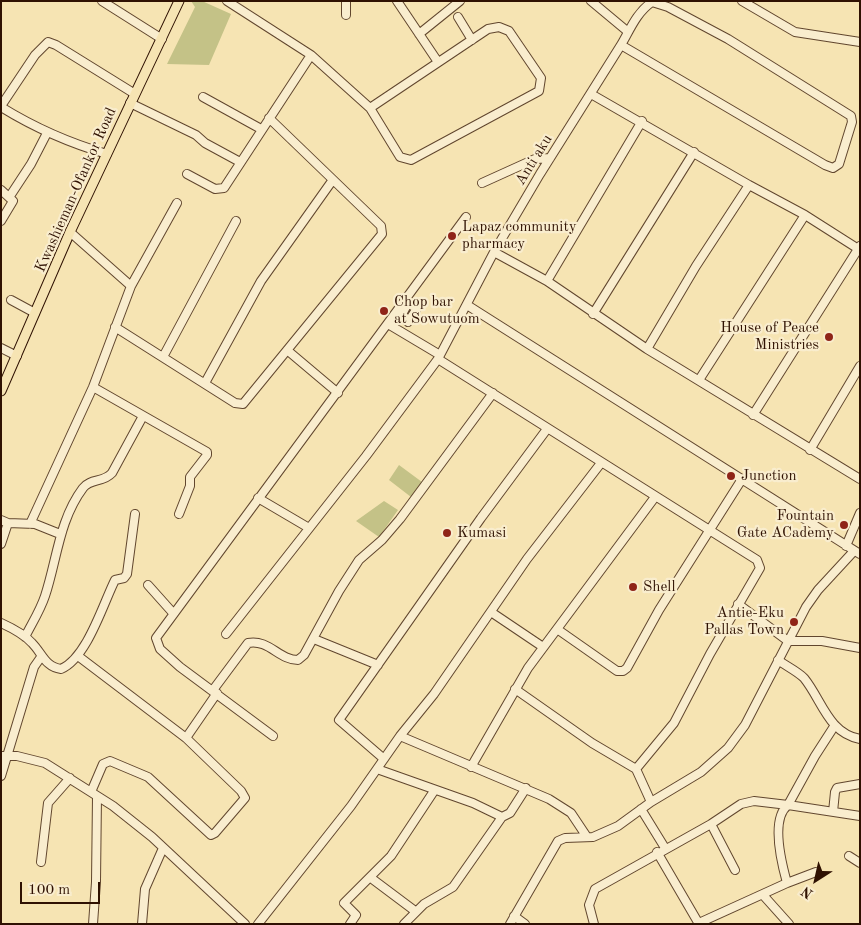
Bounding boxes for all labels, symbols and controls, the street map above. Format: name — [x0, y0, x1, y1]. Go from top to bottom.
street label: Kwashieman-Ofankor Road — [31, 105, 121, 275]
street label: Anti aku — [511, 131, 557, 189]
place label: Lapaz community pharmacy — [462, 218, 577, 253]
marker: Lapaz community pharmacy — [446, 230, 458, 242]
place label: Chop bar at Sowutuom — [394, 293, 480, 328]
marker: Chop bar at Sowutuom — [378, 305, 390, 317]
place label: House of Peace Ministries — [720, 319, 819, 354]
marker: House of Peace Ministries — [823, 331, 835, 343]
place label: Junction — [741, 467, 797, 485]
marker: Junction — [725, 470, 737, 482]
place label: Fountain Gate ACademy — [737, 507, 834, 542]
marker: Fountain Gate ACademy — [838, 519, 850, 531]
place label: Kumasi — [457, 524, 506, 542]
marker: Kumasi — [441, 527, 453, 539]
place label: Shell — [643, 578, 675, 596]
marker: Shell — [627, 581, 639, 593]
place label: Antie-Eku Pallas Town — [704, 604, 784, 639]
marker: Antie-Eku Pallas Town — [788, 616, 800, 628]
north arrow — [791, 855, 841, 905]
scale bar — [22, 872, 102, 904]
text: 100 m — [28, 883, 70, 898]
text: N — [799, 883, 816, 901]

